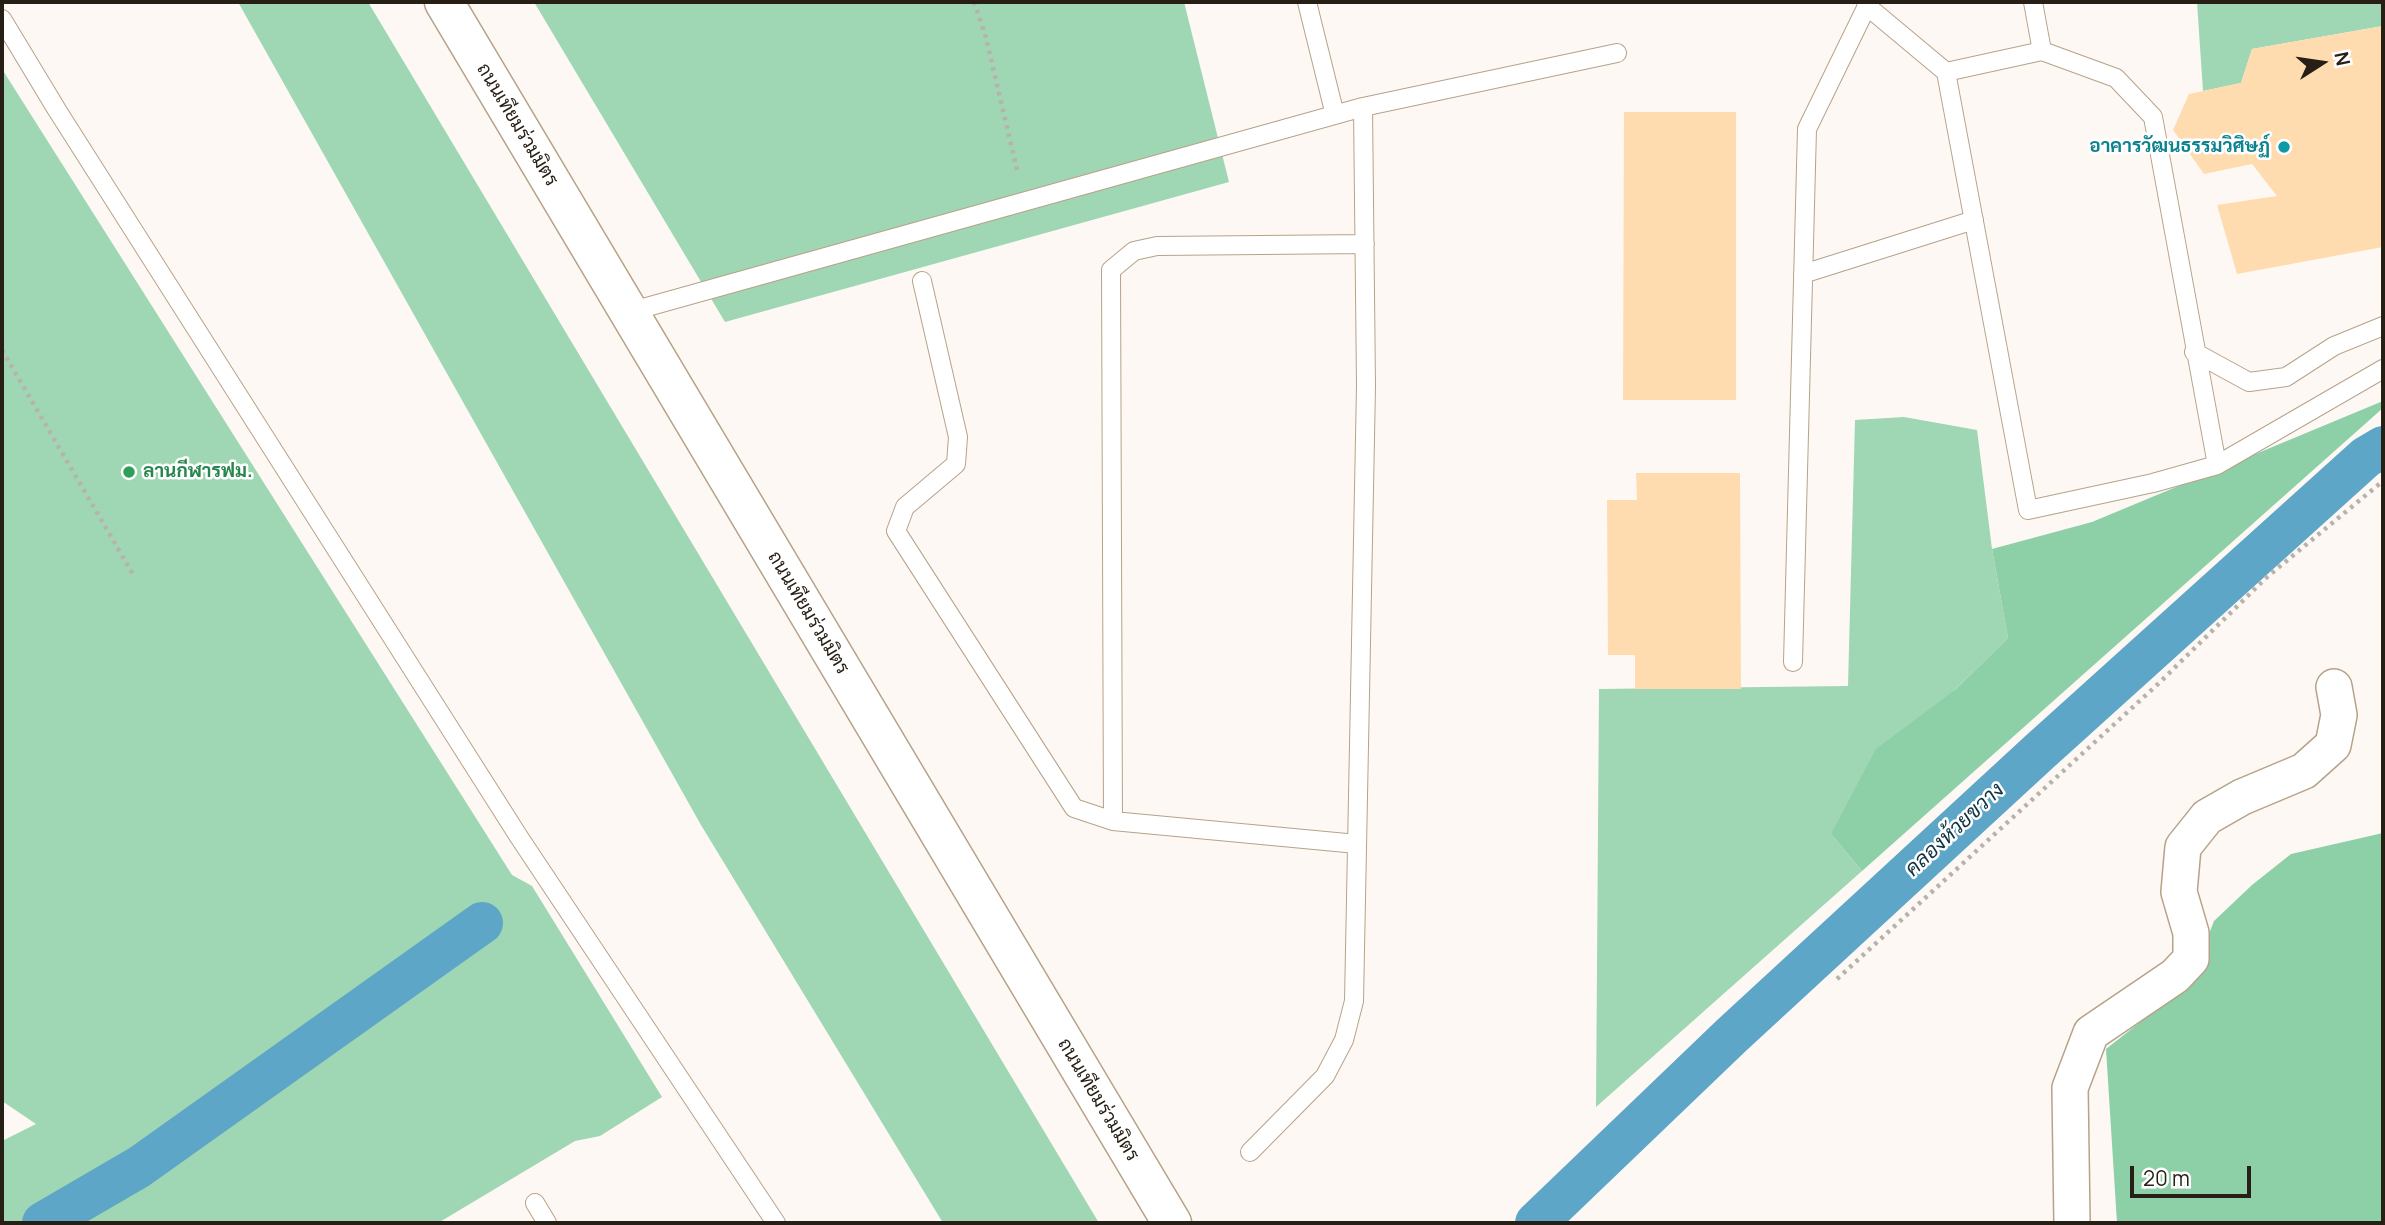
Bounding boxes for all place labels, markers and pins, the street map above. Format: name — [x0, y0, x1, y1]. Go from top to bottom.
place label: อาคารวัฒนธรรมวิศิษฏ์ — [2089, 136, 2270, 158]
marker: อาคารวัฒนธรรมวิศิษฏ์ — [2276, 139, 2292, 155]
place label: ลานกีฬารฟม. — [143, 461, 253, 483]
marker: ลานกีฬารฟม. — [121, 464, 137, 480]

